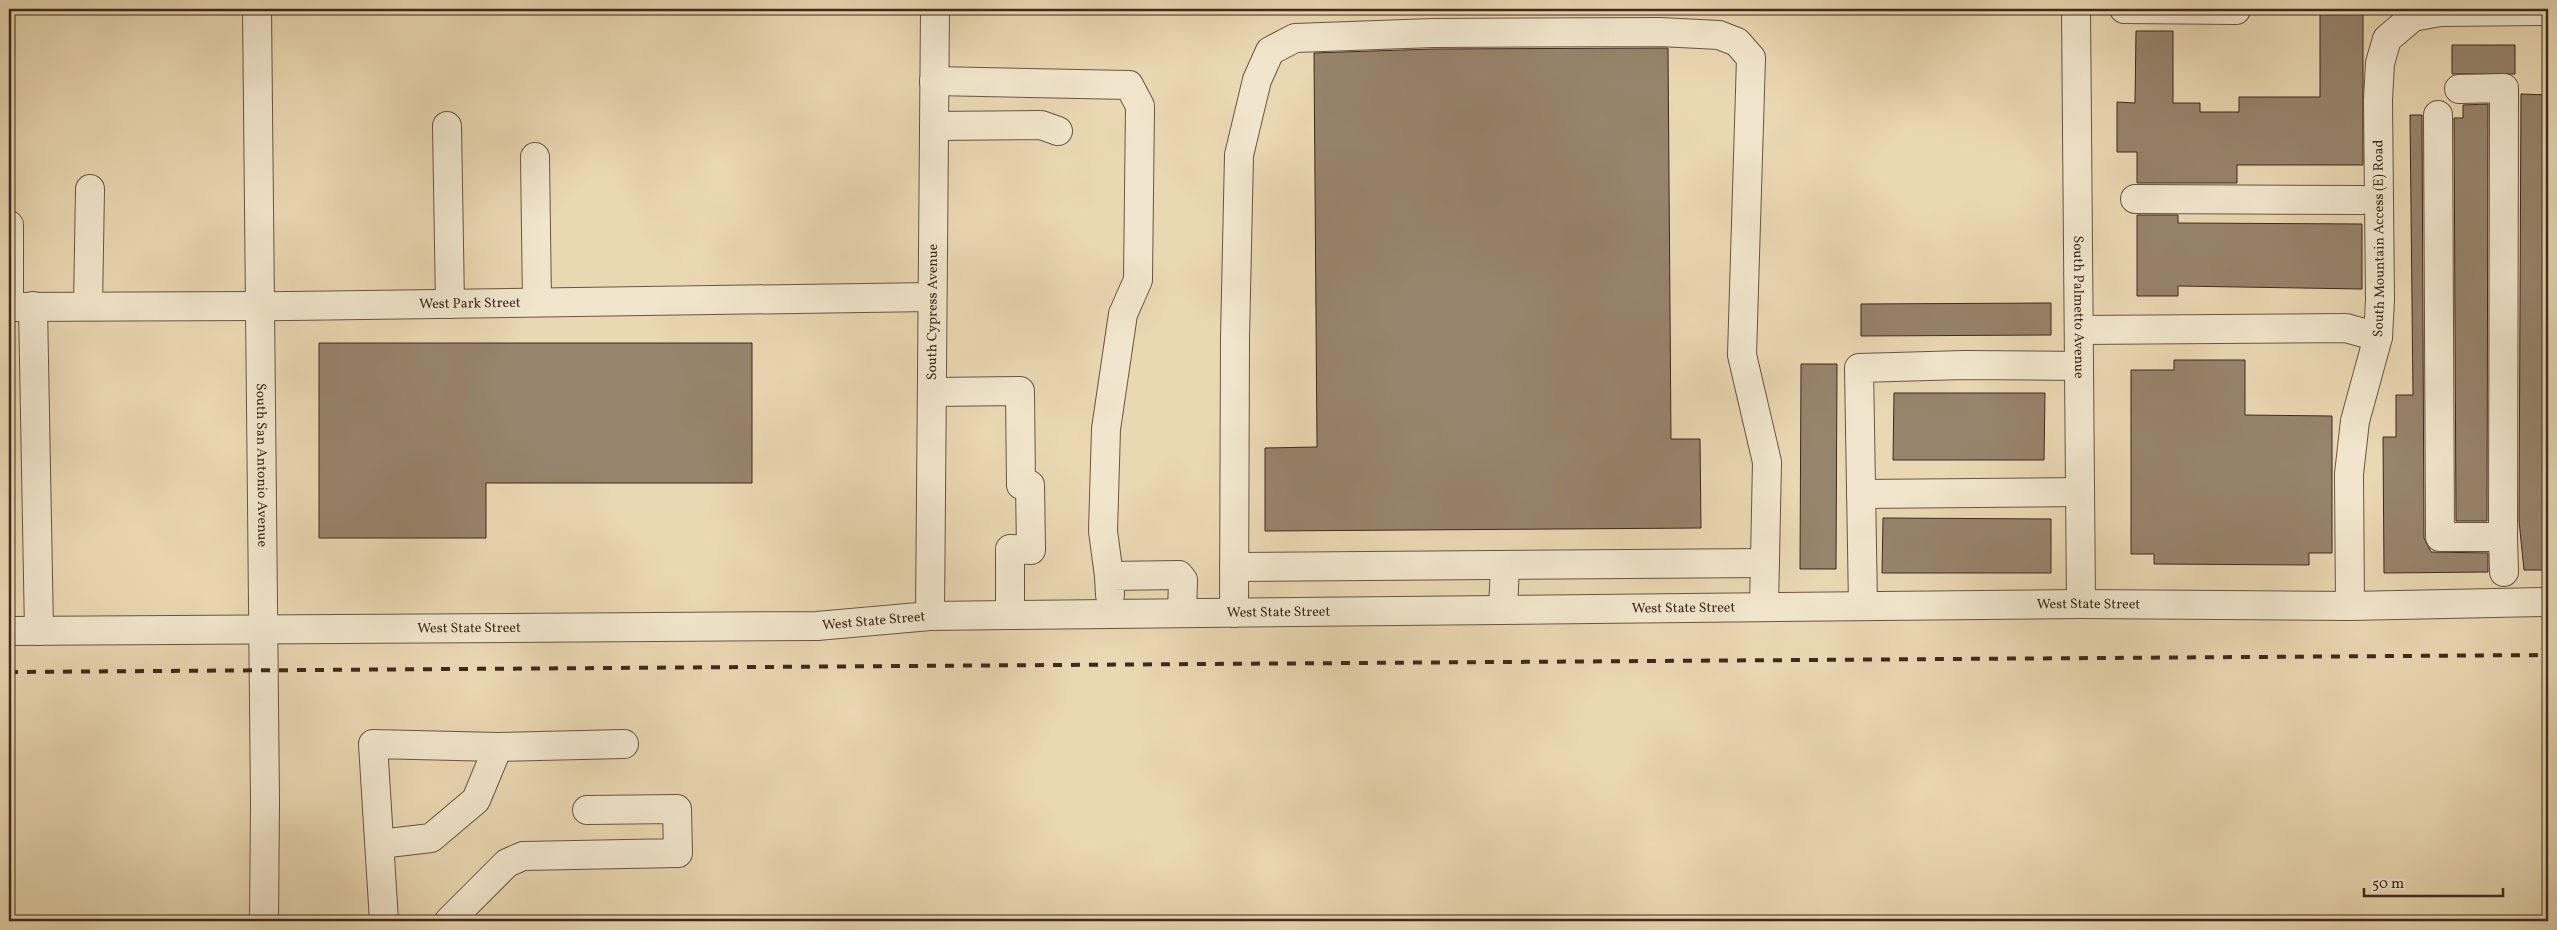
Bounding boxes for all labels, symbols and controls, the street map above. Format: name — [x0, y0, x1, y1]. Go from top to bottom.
street label: South Mountain Access (E) Road — [2369, 140, 2390, 338]
street label: South Palmetto Avenue — [2068, 235, 2089, 379]
street label: South Cypress Avenue — [922, 243, 943, 380]
street label: West Park Street — [419, 293, 521, 314]
street label: South San Antonio Avenue — [251, 383, 272, 548]
street label: West State Street — [2037, 594, 2140, 614]
street label: West State Street — [1632, 598, 1736, 618]
street label: West State Street — [1227, 602, 1331, 622]
street label: West State Street — [821, 607, 926, 635]
street label: West State Street — [417, 618, 521, 638]
scale bar — [2364, 865, 2503, 897]
text: 50 m — [2372, 874, 2404, 895]

